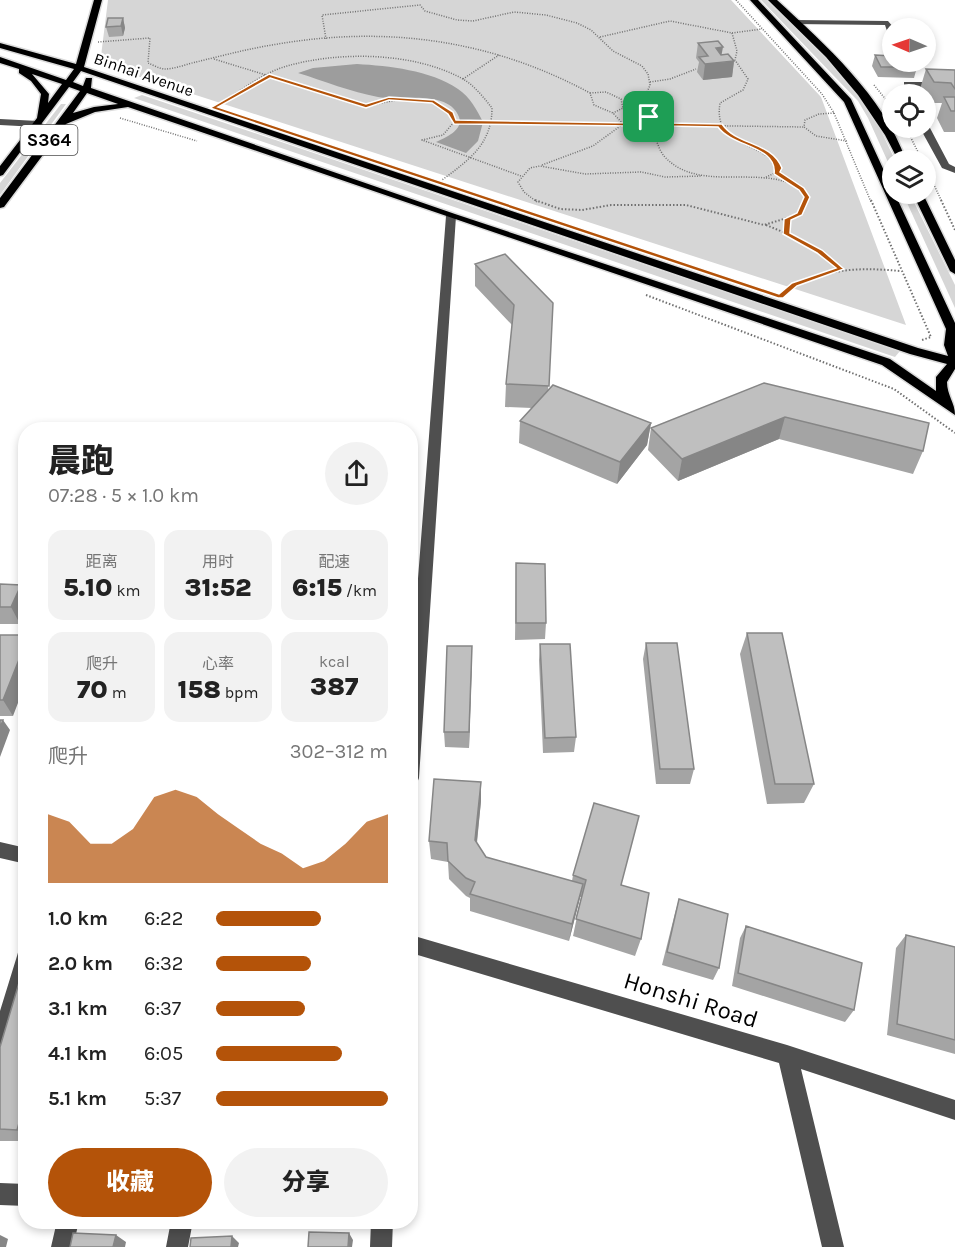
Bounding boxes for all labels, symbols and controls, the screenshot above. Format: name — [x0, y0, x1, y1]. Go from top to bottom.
north arrow — [882, 18, 936, 72]
map controls — [882, 18, 936, 204]
street label: Binhai Avenue — [92, 49, 196, 100]
button: locate — [882, 84, 936, 138]
pin — [623, 91, 674, 142]
icon: arrive — [632, 100, 665, 133]
road number: S364 — [20, 125, 78, 155]
button: layers — [882, 150, 936, 204]
text: 晨跑 — [48, 442, 114, 480]
button: share — [325, 442, 388, 505]
text: 07:28 · 5 × 1.0 km — [48, 484, 199, 507]
text: 距离 — [86, 552, 118, 571]
text: 用时 — [202, 552, 234, 571]
text: 配速 — [318, 552, 350, 571]
text: 5.10 — [63, 572, 113, 603]
text: 31:52 — [184, 572, 252, 603]
text: 6:15 — [292, 572, 342, 603]
text: km — [113, 581, 140, 600]
text: /km — [342, 581, 377, 600]
text: kcal — [319, 652, 350, 671]
text: 爬升 — [86, 654, 118, 673]
text: 心率 — [202, 654, 234, 673]
text: 387 — [310, 671, 359, 702]
text: 70 — [77, 674, 108, 705]
text: 158 — [178, 674, 221, 705]
text: m — [108, 683, 127, 702]
text: bpm — [221, 683, 258, 702]
text: 302–312 m — [290, 740, 388, 763]
text: 爬升 — [48, 745, 88, 768]
text: 1.0 km — [48, 907, 108, 930]
text: 6:22 — [144, 907, 183, 930]
text: 2.0 km — [48, 952, 113, 975]
text: 6:32 — [144, 952, 183, 975]
street label: Honshi Road — [621, 966, 761, 1034]
text: 3.1 km — [48, 997, 108, 1020]
text: 6:37 — [144, 997, 181, 1020]
text: 4.1 km — [48, 1042, 107, 1065]
text: 6:05 — [144, 1042, 183, 1065]
text: 5.1 km — [48, 1087, 107, 1110]
text: 5:37 — [144, 1087, 181, 1110]
button: 收藏 — [48, 1148, 212, 1217]
button: 分享 — [224, 1148, 388, 1217]

